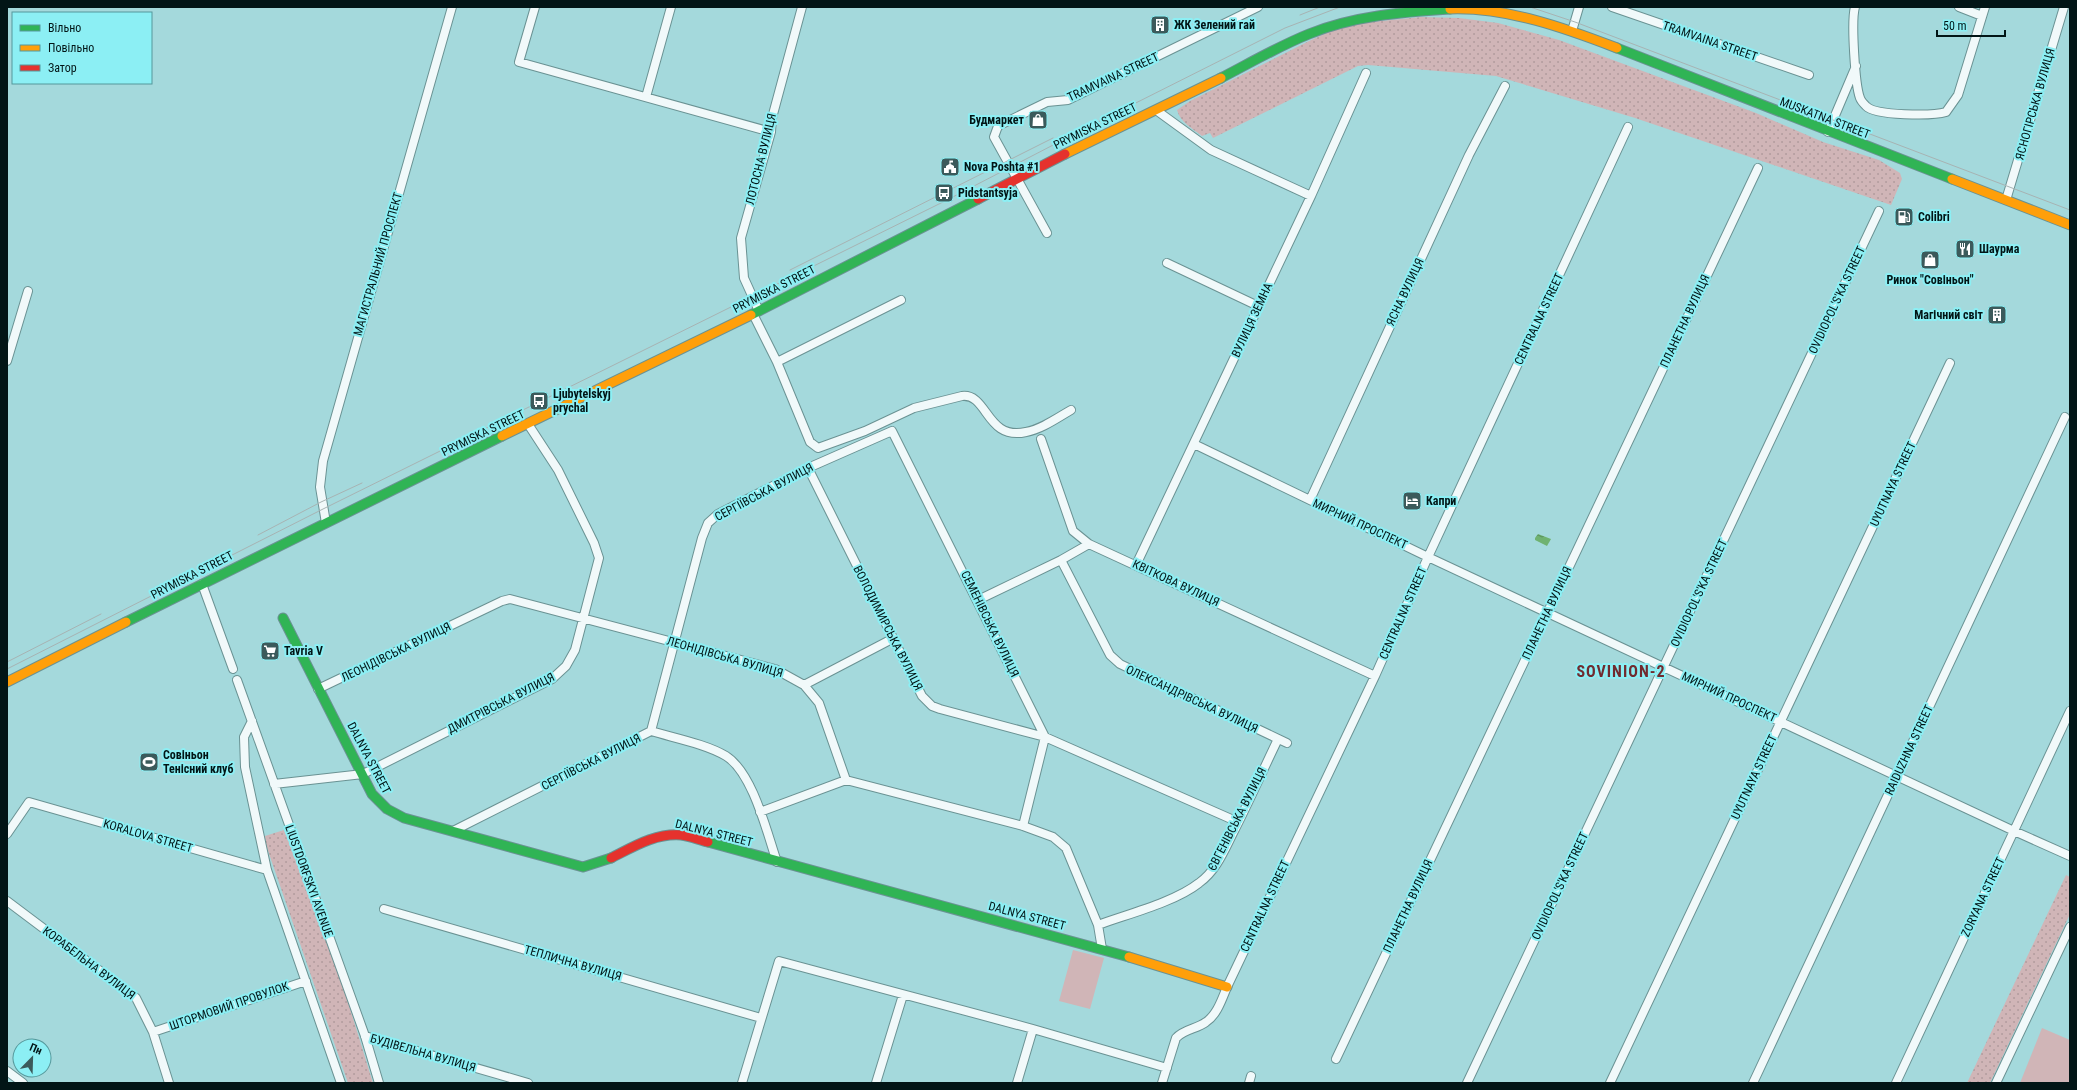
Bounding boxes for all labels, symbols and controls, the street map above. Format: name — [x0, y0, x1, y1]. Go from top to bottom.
legend — [12, 12, 152, 84]
scale bar — [1937, 12, 2005, 38]
building icon: ЖК Зелений гай — [1149, 14, 1171, 36]
place label: ЖК Зелений гай — [1174, 18, 1255, 32]
street label: TRAMVAINA STREET — [1661, 18, 1759, 64]
text: 50 m — [1943, 19, 1967, 33]
text: Вільно — [48, 21, 81, 35]
text: Повільно — [48, 41, 94, 55]
street label: ЯСНОГІРСЬКА ВУЛИЦЯ — [2012, 47, 2058, 161]
street label: TRAMVAINA STREET — [1065, 50, 1161, 104]
text: Затор — [48, 61, 77, 75]
street label: MUSKATNA STREET — [1778, 94, 1872, 142]
street label: PRYMISKA STREET — [1051, 100, 1139, 152]
shop icon: Будмаркет — [1027, 109, 1049, 131]
street label: ЛОТОСНА ВУЛИЦЯ — [743, 112, 779, 206]
place label: Будмаркет — [969, 113, 1025, 127]
public building icon: Nova Poshta #1 — [939, 156, 961, 178]
place label: Nova Poshta #1 — [964, 160, 1040, 174]
bus stop icon: Pidstantsyja — [933, 182, 955, 204]
place label: Pidstantsyja — [958, 186, 1018, 200]
street label: МАГИСТРАЛЬНИЙ ПРОСПЕКТ — [350, 190, 405, 337]
fuel station icon: Colibri — [1893, 206, 1915, 228]
place label: Colibri — [1918, 210, 1950, 224]
restaurant icon: Шаурма — [1954, 238, 1976, 260]
place label: Шаурма — [1979, 242, 2020, 256]
street label: OVIDIOPOL'S'KA STREET — [1806, 244, 1868, 356]
shop icon: Ринок "Совіньон" — [1919, 249, 1941, 271]
street label: ЯСНА ВУЛИЦЯ — [1383, 256, 1427, 328]
street label: PRYMISKA STREET — [730, 262, 818, 316]
street label: CENTRALNA STREET — [1512, 271, 1566, 367]
street label: ПЛАНЕТНА ВУЛИЦЯ — [1657, 272, 1713, 370]
place label: Ринок "Совіньон" — [1887, 273, 1974, 287]
street label: ВУЛИЦЯ ЗЕМНА — [1229, 281, 1275, 359]
building icon: Магічний світ — [1986, 304, 2008, 326]
place label: Магічний світ — [1914, 308, 1984, 322]
place label: Ljubytelskyj prychal — [553, 387, 611, 415]
bus stop icon: Ljubytelskyj prychal — [528, 390, 550, 412]
street label: PRYMISKA STREET — [439, 407, 527, 459]
street label: UYUTNAYA STREET — [1867, 439, 1919, 529]
street label: СЕРГІЇВСЬКА ВУЛИЦЯ — [712, 459, 816, 524]
hotel icon: Капри — [1401, 490, 1423, 512]
place label: Капри — [1426, 494, 1456, 508]
street label: МИРНИЙ ПРОСПЕКТ — [1310, 495, 1410, 552]
street label: OVIDIOPOL'S'KA STREET — [1668, 537, 1730, 649]
street label: PRYMISKA STREET — [148, 548, 236, 602]
street label: КВІТКОВА ВУЛИЦЯ — [1130, 557, 1222, 609]
street label: ВОЛОДИМИРСЬКА ВУЛИЦЯ — [850, 563, 926, 693]
street label: ПЛАНЕТНА ВУЛИЦЯ — [1519, 564, 1575, 662]
street label: CENTRALNA STREET — [1376, 565, 1430, 661]
street label: СЕМЕНІВСЬКА ВУЛИЦЯ — [958, 569, 1022, 679]
street label: ЛЕОНІДІВСЬКА ВУЛИЦЯ — [339, 619, 453, 685]
street label: ЛЕОНІДІВСЬКА ВУЛИЦЯ — [665, 634, 785, 680]
supermarket icon: Tavria V — [259, 640, 281, 662]
place label: Tavria V — [284, 644, 323, 658]
street label: ОЛЕКСАНДРІВСЬКА ВУЛИЦЯ — [1124, 662, 1260, 736]
district label: SOVINION-2 — [1576, 662, 1666, 681]
street label: МИРНИЙ ПРОСПЕКТ — [1679, 668, 1779, 725]
street label: ДМИТРІВСЬКА ВУЛИЦЯ — [445, 670, 557, 736]
street label: RAIDUZHNA STREET — [1882, 703, 1936, 797]
street label: DALNYA STREET — [344, 720, 394, 796]
street label: СЕРГІЇВСЬКА ВУЛИЦЯ — [539, 730, 643, 793]
street label: UYUTNAYA STREET — [1728, 732, 1780, 822]
place label: Совіньон Тенісний клуб — [163, 748, 233, 776]
sports icon: Совіньон Тенісний клуб — [138, 751, 160, 773]
street label: ЄВГЕНІВСЬКА ВУЛИЦЯ — [1205, 765, 1269, 873]
street label: KORALOVA STREET — [102, 817, 194, 855]
street label: DALNYA STREET — [674, 817, 754, 849]
street label: LIUSTDORFSKYI AVENUE — [282, 823, 336, 939]
street label: OVIDIOPOL'S'KA STREET — [1529, 830, 1591, 942]
street label: ZORYANA STREET — [1958, 855, 2008, 939]
street label: ПЛАНЕТНА ВУЛИЦЯ — [1380, 857, 1436, 955]
street label: CENTRALNA STREET — [1238, 858, 1292, 954]
street label: DALNYA STREET — [987, 899, 1067, 933]
street label: КОРАБЕЛЬНА ВУЛИЦЯ — [40, 924, 138, 1002]
street label: ТЕПЛИЧНА ВУЛИЦЯ — [523, 942, 623, 984]
street label: ШТОРМОВИЙ ПРОВУЛОК — [167, 978, 291, 1033]
street label: БУДІВЕЛЬНА ВУЛИЦЯ — [369, 1031, 477, 1075]
north arrow — [12, 1038, 52, 1078]
text: Пн — [28, 1041, 44, 1058]

